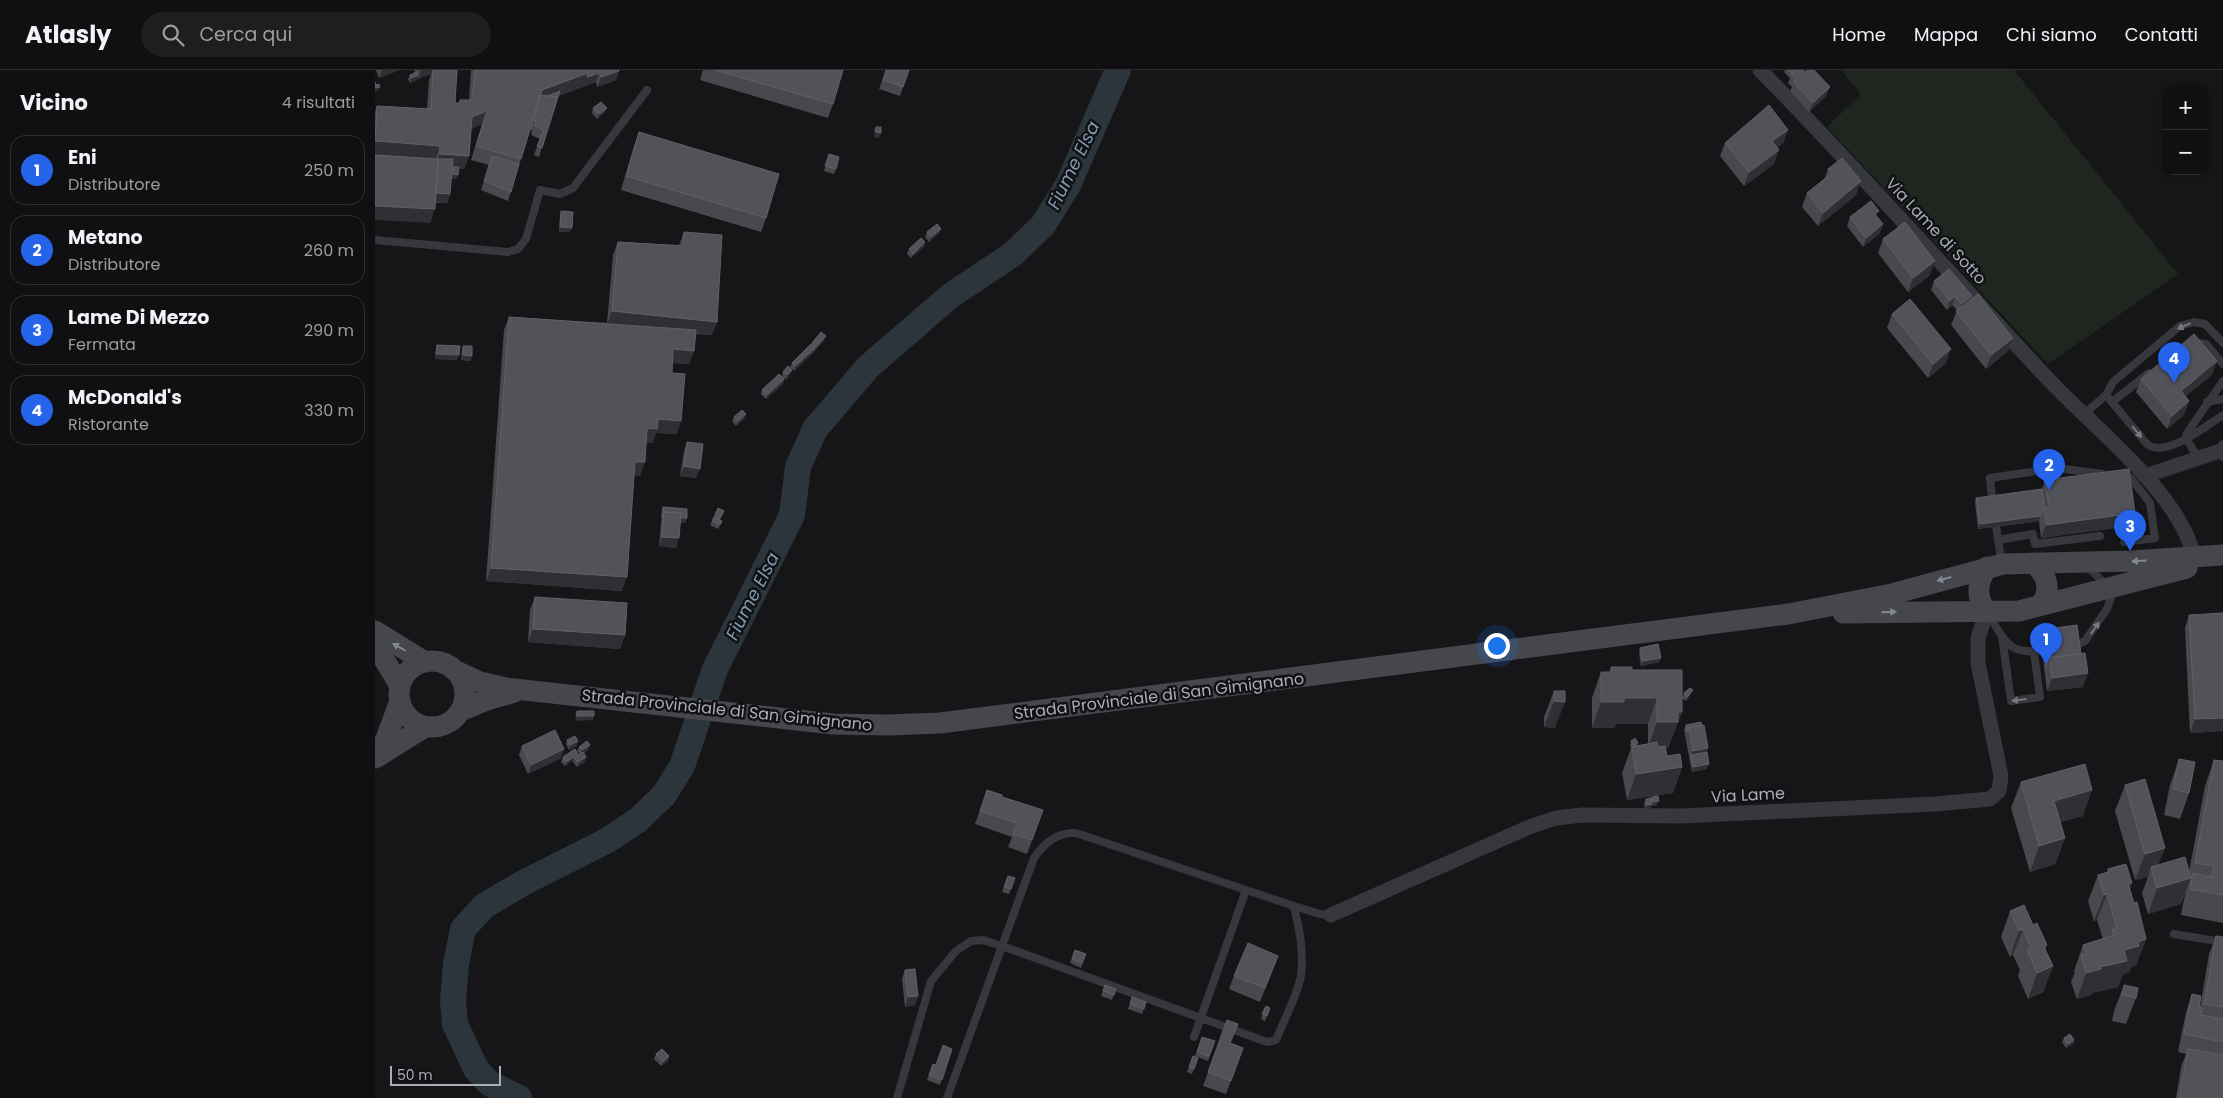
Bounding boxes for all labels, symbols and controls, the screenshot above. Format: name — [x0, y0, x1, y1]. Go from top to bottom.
search box — [141, 12, 491, 57]
text: Atlasly — [25, 18, 111, 51]
icon: search — [159, 21, 187, 49]
text: Cerca qui — [199, 21, 292, 48]
text: Home — [1832, 22, 1886, 47]
text: Mappa — [1914, 22, 1978, 47]
text: Chi siamo — [2006, 22, 2097, 47]
text: Contatti — [2125, 22, 2198, 47]
map controls — [2163, 85, 2208, 175]
button: + — [2163, 85, 2208, 130]
text: Vicino — [20, 88, 88, 117]
text: 4 risultati — [282, 91, 355, 114]
water label: Fiume Elsa — [1041, 117, 1105, 213]
button: − — [2163, 130, 2208, 175]
text: Eni — [68, 144, 97, 171]
text: 1 — [34, 159, 40, 182]
text: 250 m — [304, 159, 354, 182]
street label: Via Lame di Sotto — [1880, 172, 1992, 290]
text: Distributore — [68, 173, 160, 196]
text: Metano — [68, 224, 143, 251]
text: 2 — [32, 239, 42, 262]
text: 260 m — [304, 239, 354, 262]
text: Distributore — [68, 253, 160, 276]
text: Lame Di Mezzo — [68, 304, 209, 331]
text: 3 — [32, 319, 42, 342]
text: 290 m — [304, 319, 354, 342]
one-way arrow — [2176, 322, 2191, 330]
text: Fermata — [68, 333, 136, 356]
pin: 4 — [2158, 342, 2190, 383]
text: McDonald's — [68, 384, 182, 411]
text: 4 — [32, 399, 42, 422]
text: 330 m — [304, 399, 354, 422]
text: Ristorante — [68, 413, 149, 436]
one-way arrow — [2131, 426, 2143, 438]
pin: 2 — [2033, 449, 2065, 490]
pin: 3 — [2114, 510, 2146, 551]
water label: Fiume Elsa — [719, 548, 785, 644]
one-way arrow — [2131, 557, 2147, 565]
one-way arrow — [1936, 576, 1951, 584]
one-way arrow — [1882, 608, 1898, 616]
one-way arrow — [2090, 621, 2100, 634]
pin: 1 — [2030, 623, 2062, 664]
your location — [1484, 633, 1510, 659]
one-way arrow — [393, 643, 406, 652]
street label: Strada Provinciale di San Gimignano — [1013, 667, 1305, 725]
street label: Strada Provinciale di San Gimignano — [581, 683, 873, 737]
one-way arrow — [2011, 696, 2027, 704]
street label: Via Lame — [1710, 782, 1786, 808]
scale bar — [390, 1063, 501, 1086]
text: 50 m — [397, 1065, 433, 1085]

